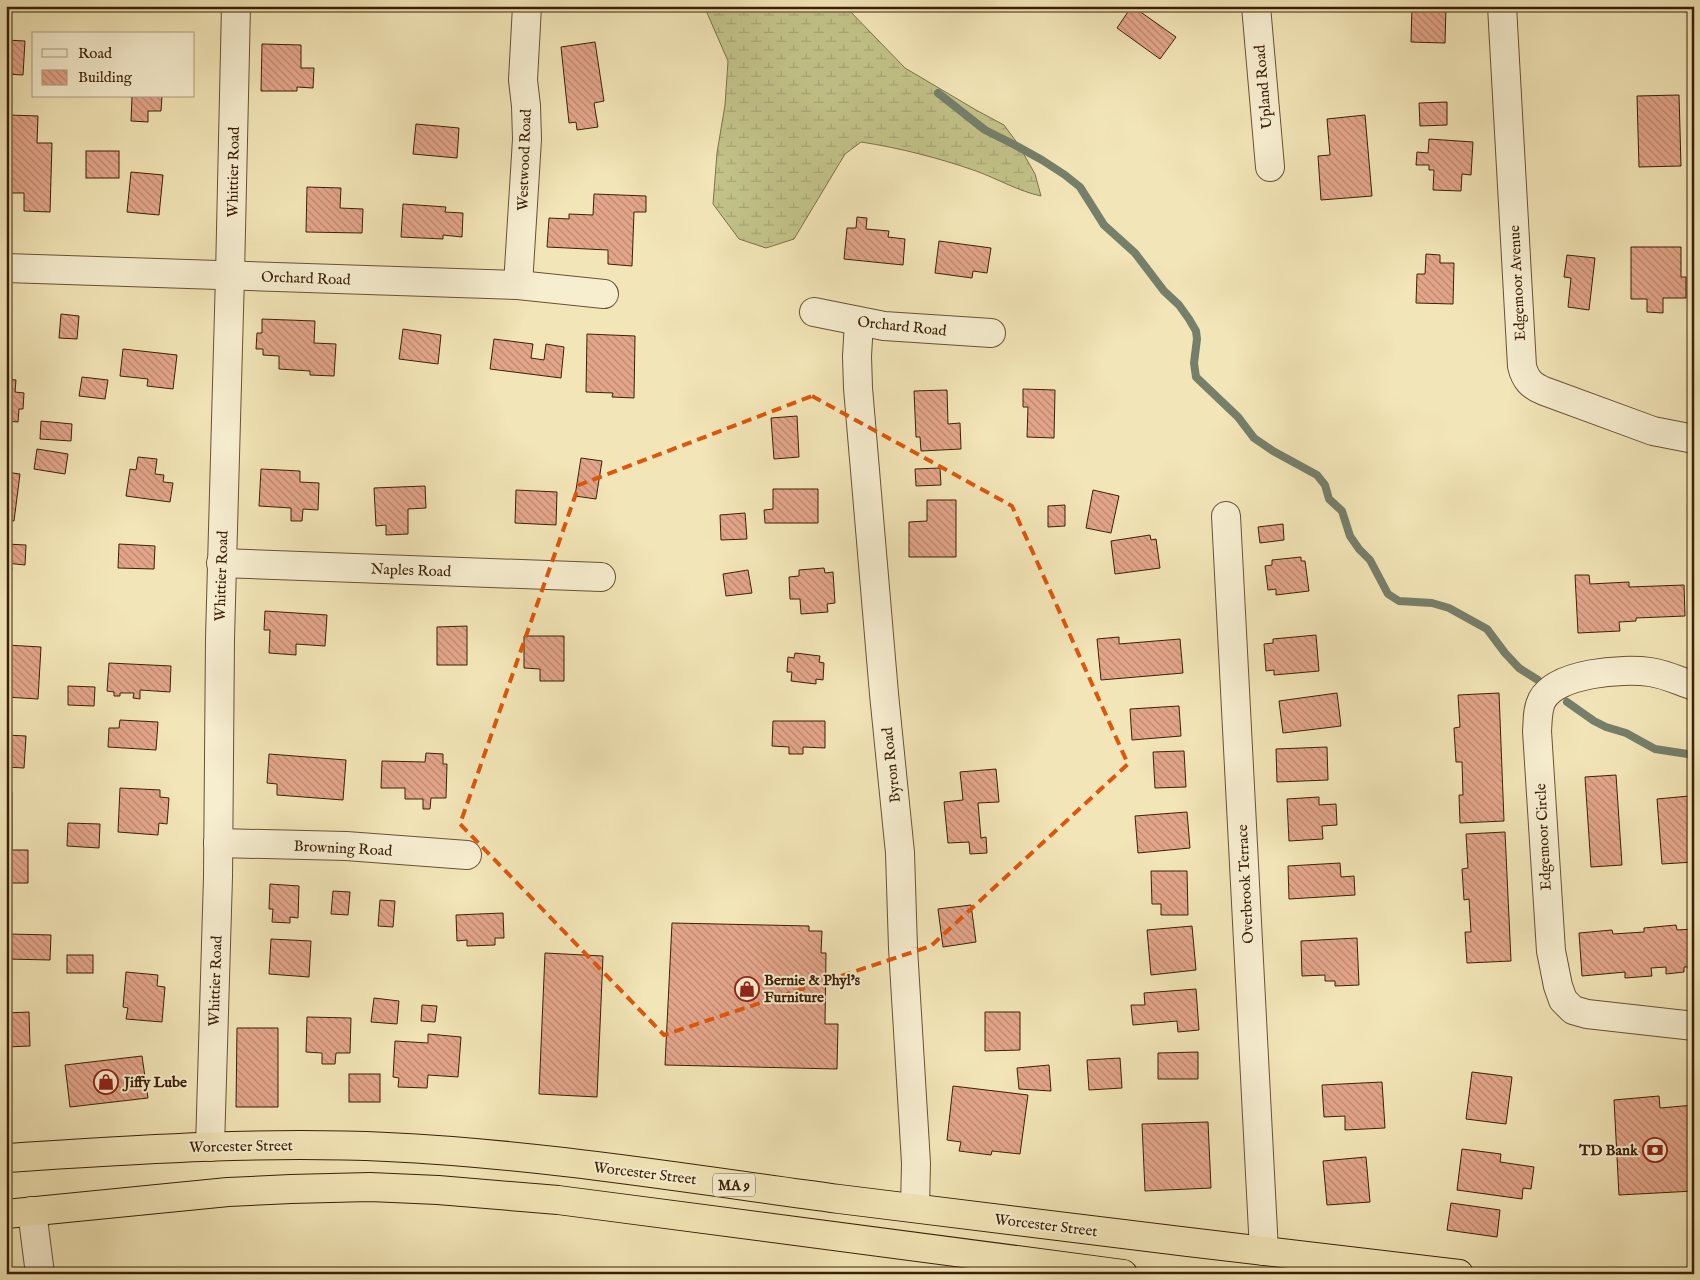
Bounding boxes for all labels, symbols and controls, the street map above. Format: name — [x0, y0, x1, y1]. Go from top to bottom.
legend — [32, 32, 195, 98]
street label: Upland Road — [1250, 43, 1277, 130]
text: Road — [78, 44, 113, 63]
text: Building — [78, 68, 133, 87]
street label: Westwood Road — [513, 108, 536, 211]
street label: Whittier Road — [223, 125, 244, 218]
street label: Edgemoor Avenue — [1505, 225, 1530, 341]
street label: Orchard Road — [261, 267, 352, 290]
street label: Orchard Road — [856, 312, 948, 341]
street label: Whittier Road — [210, 529, 233, 622]
street label: Naples Road — [370, 560, 453, 581]
street label: Byron Road — [878, 725, 905, 804]
street label: Edgemoor Circle — [1531, 783, 1556, 891]
street label: Overbrook Terrace — [1233, 824, 1258, 944]
street label: Browning Road — [293, 836, 394, 861]
street label: Whittier Road — [204, 934, 227, 1027]
place label: Bernie & Phyl's Furniture — [764, 971, 861, 1007]
shop icon: Bernie & Phyl's Furniture — [734, 976, 760, 1002]
shop icon: Jiffy Lube — [93, 1069, 119, 1095]
place label: Jiffy Lube — [122, 1073, 187, 1092]
street label: Worcester Street — [189, 1136, 293, 1157]
bank icon: TD Bank — [1642, 1137, 1668, 1163]
place label: TD Bank — [1578, 1141, 1639, 1160]
street label: Worcester Street — [592, 1158, 698, 1189]
road number: MA 9 — [713, 1174, 755, 1196]
street label: Worcester Street — [993, 1210, 1099, 1241]

